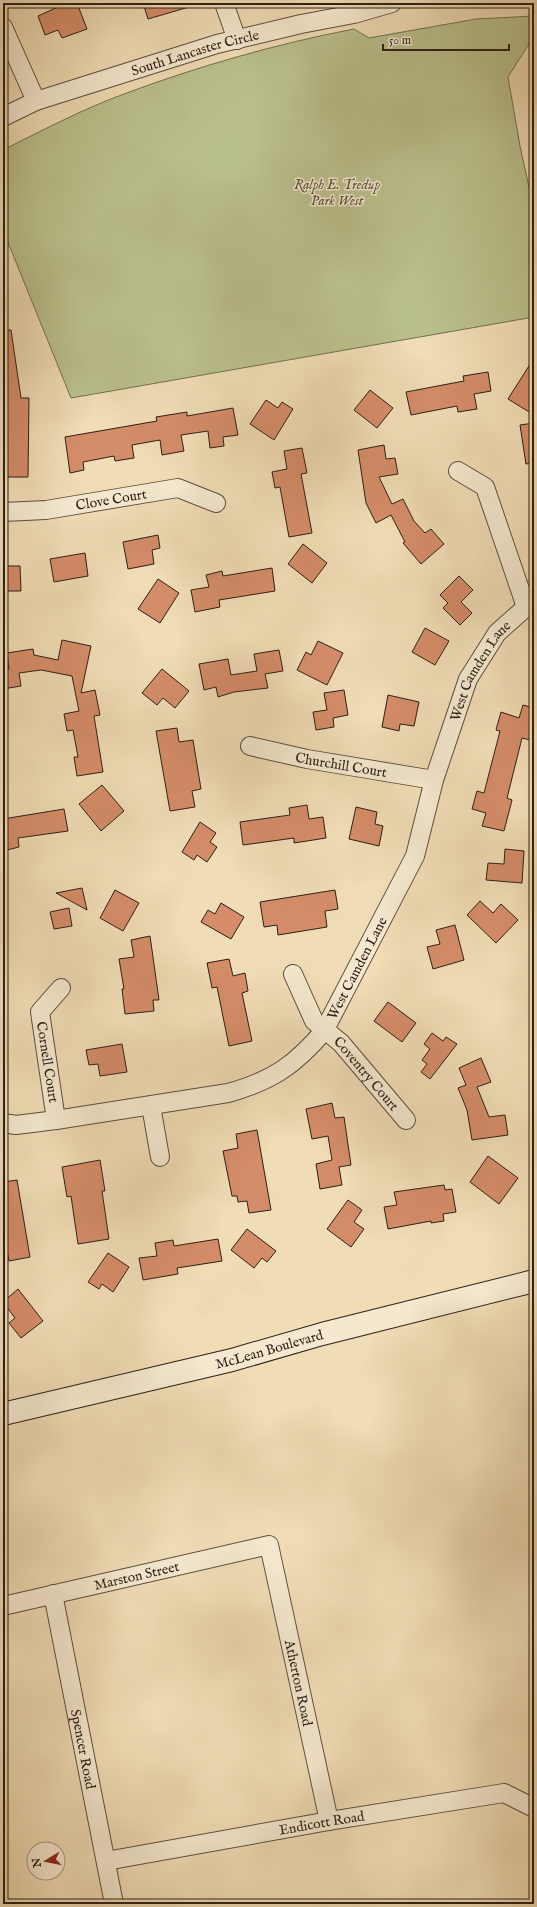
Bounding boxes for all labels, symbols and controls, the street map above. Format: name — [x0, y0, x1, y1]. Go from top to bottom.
street label: South Lancaster Circle — [129, 26, 261, 80]
scale bar — [383, 26, 509, 52]
text: 50 m — [389, 33, 411, 48]
park label: Ralph E. Tredup Park West — [294, 176, 380, 210]
street label: Clove Court — [74, 485, 148, 515]
street label: West Camden Lane — [446, 617, 515, 724]
street label: Churchill Court — [293, 749, 388, 782]
street label: West Camden Lane — [324, 914, 392, 1023]
street label: Cornell Court — [32, 1020, 62, 1104]
street label: Coventry Court — [330, 1033, 403, 1115]
street label: McLean Boulevard — [214, 1326, 326, 1374]
street label: Marston Street — [92, 1558, 181, 1595]
street label: Atherton Road — [280, 1637, 316, 1728]
street label: Spencer Road — [66, 1708, 99, 1791]
street label: Endicott Road — [278, 1807, 366, 1840]
north arrow — [26, 1841, 66, 1881]
text: N — [29, 1856, 45, 1869]

